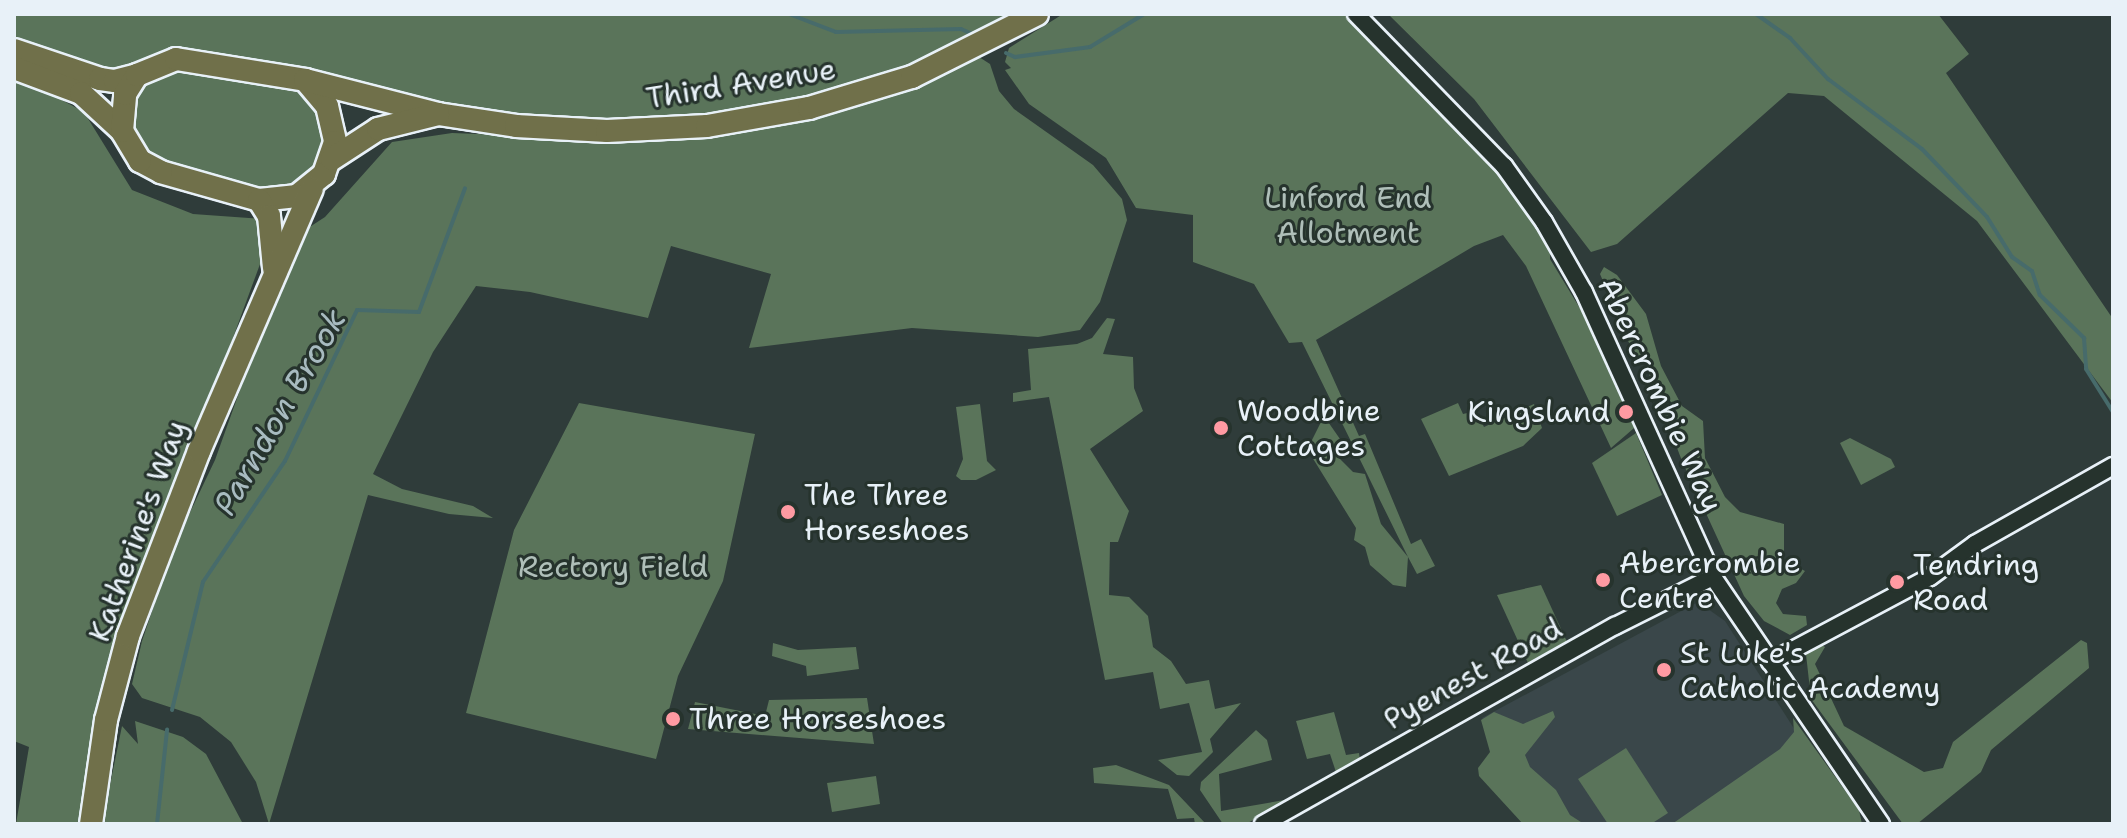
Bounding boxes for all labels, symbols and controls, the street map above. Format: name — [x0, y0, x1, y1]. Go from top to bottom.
street label: Third Avenue — [644, 51, 838, 117]
park label: Linford End Allotment — [1264, 180, 1432, 250]
street label: Abercrombie Way — [1590, 272, 1730, 518]
water label: Parndon Brook — [205, 302, 355, 522]
place label: Woodbine Cottages — [1237, 393, 1381, 464]
place label: Kingsland — [1467, 394, 1610, 430]
marker: Kingsland — [1617, 403, 1635, 421]
street label: Katherine's Way — [81, 415, 195, 647]
marker: Woodbine Cottages — [1212, 419, 1230, 437]
place label: The Three Horseshoes — [804, 477, 970, 548]
marker: The Three Horseshoes — [779, 503, 797, 521]
place label: Abercrombie Centre — [1619, 545, 1801, 616]
place label: Tendring Road — [1913, 547, 2039, 618]
park label: Rectory Field — [518, 549, 708, 585]
marker: Abercrombie Centre — [1594, 571, 1612, 589]
marker: Tendring Road — [1888, 573, 1906, 591]
street label: Pyenest Road — [1377, 610, 1569, 738]
place label: St Luke's Catholic Academy — [1680, 635, 1941, 706]
marker: St Luke's Catholic Academy — [1655, 661, 1673, 679]
place label: Three Horseshoes — [689, 701, 946, 737]
marker: Three Horseshoes — [664, 710, 682, 728]

